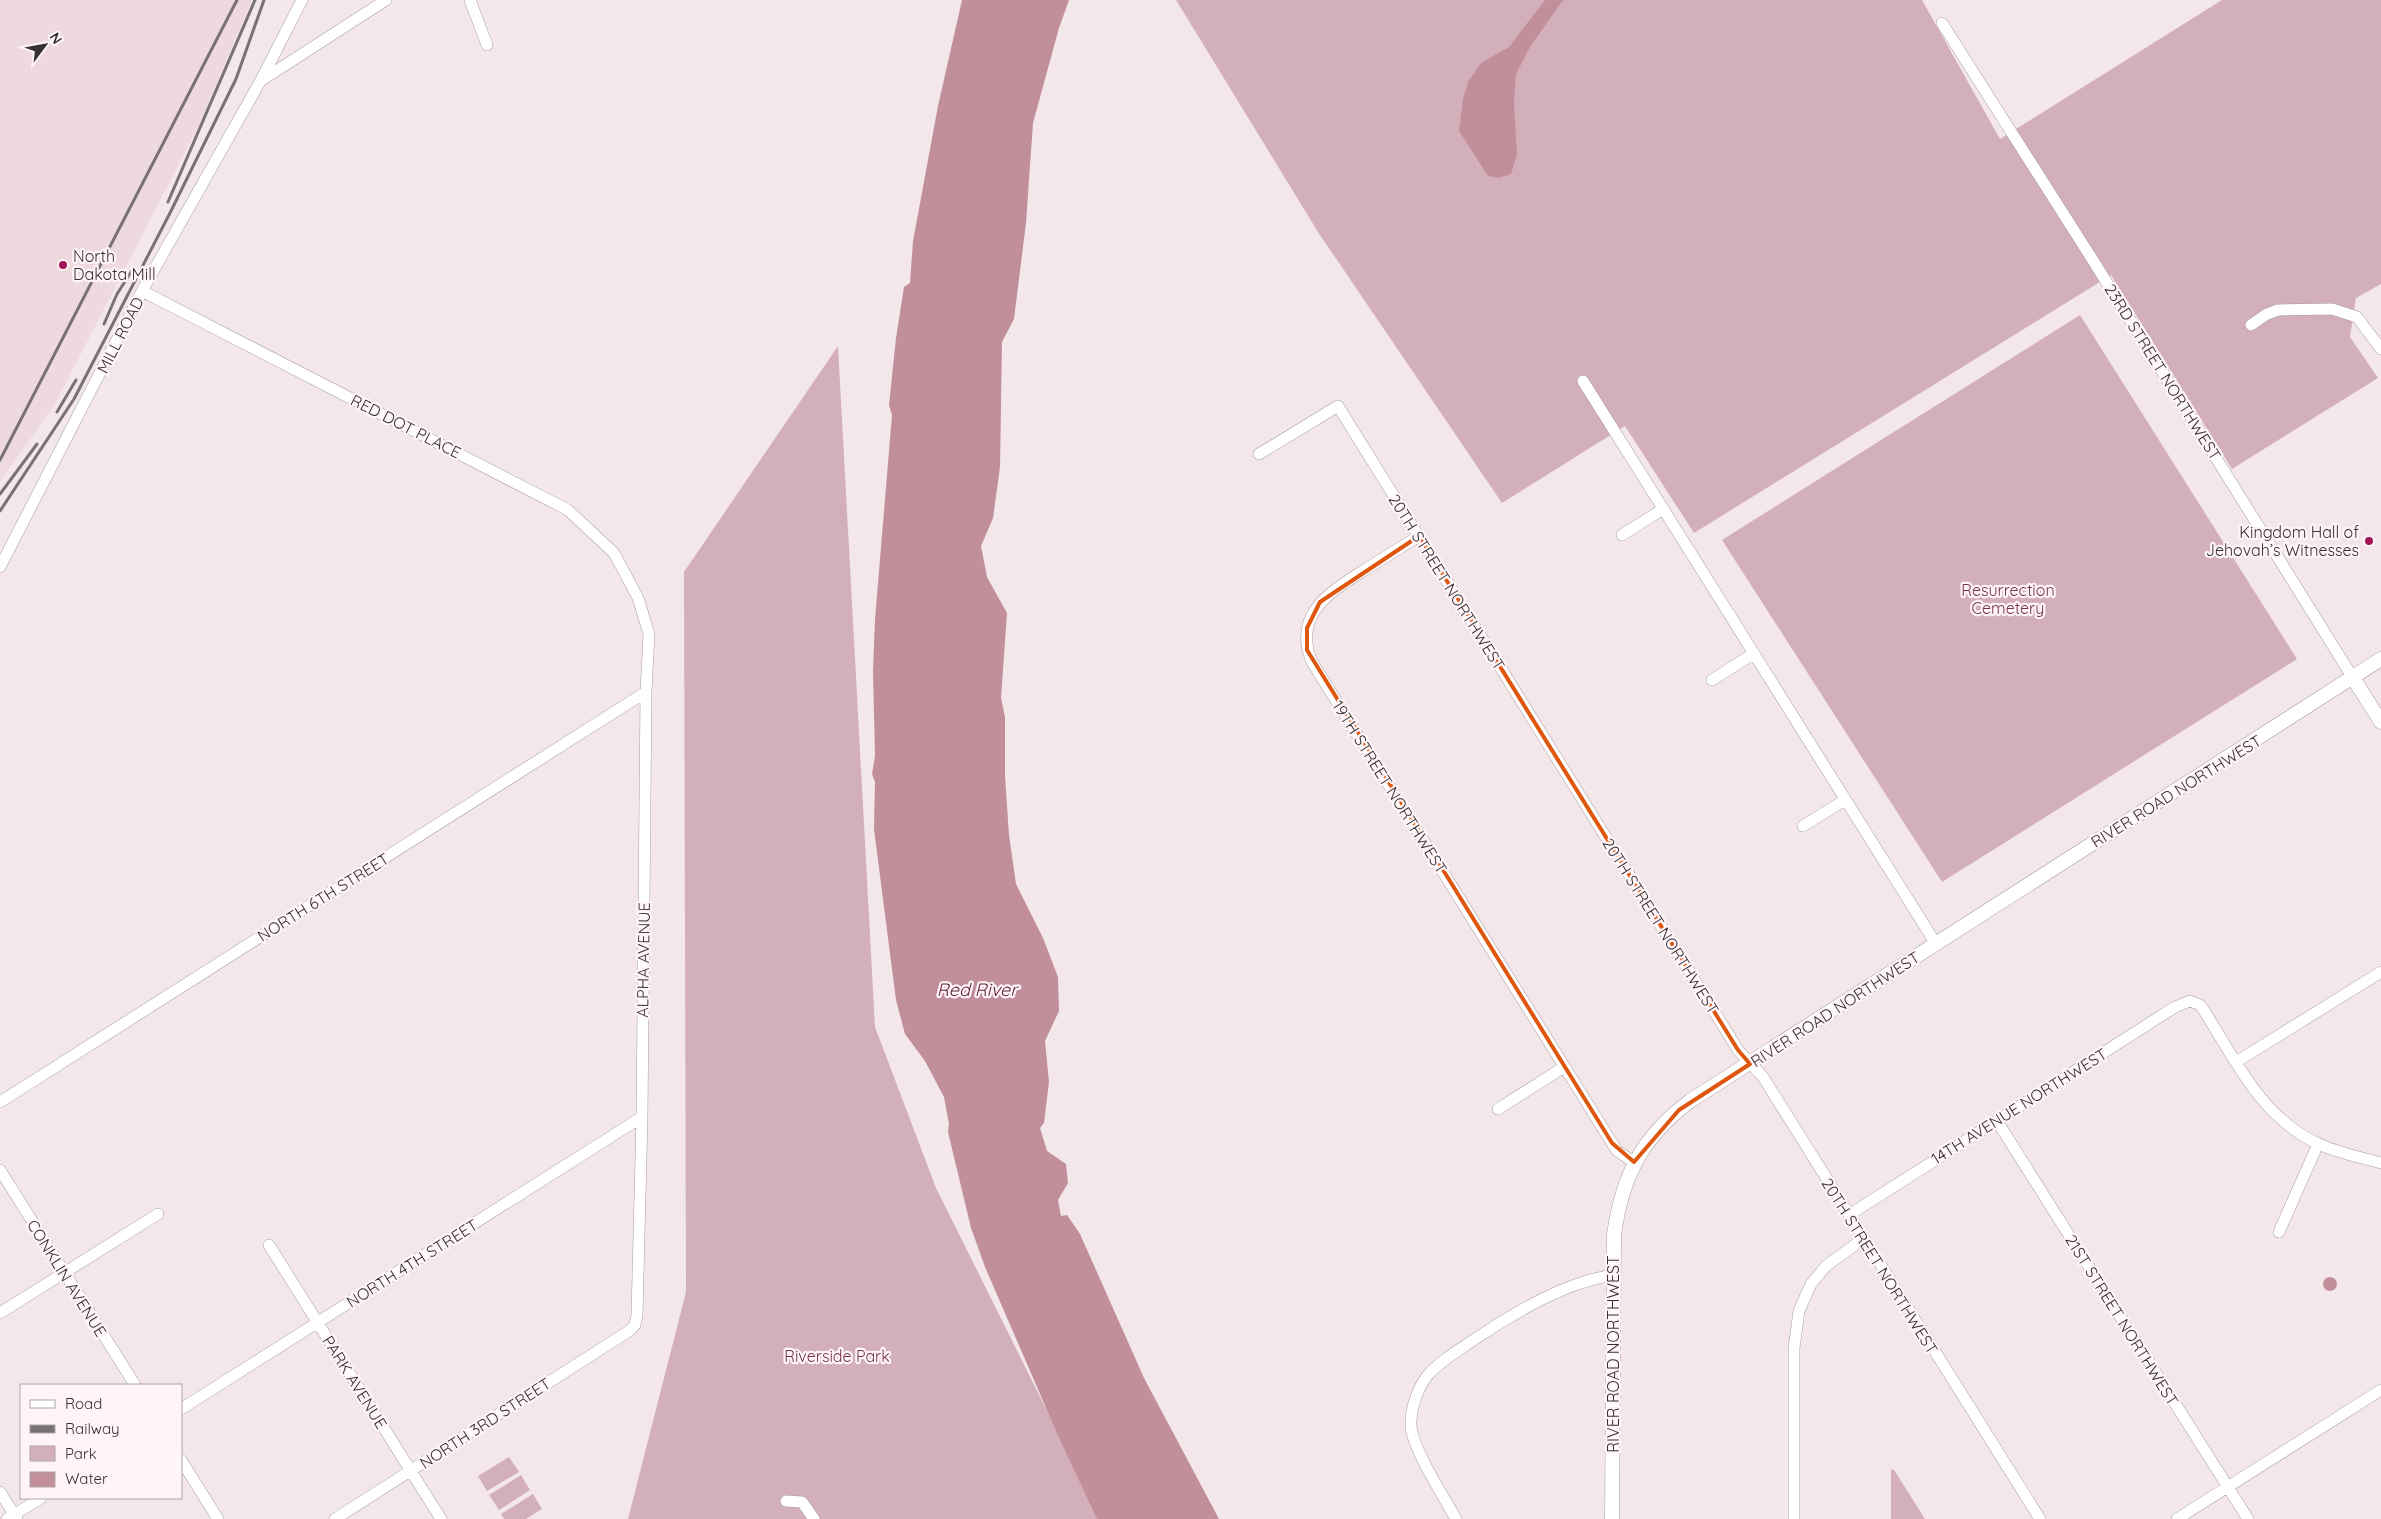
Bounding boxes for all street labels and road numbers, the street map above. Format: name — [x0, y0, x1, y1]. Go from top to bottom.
street label: 23RD STREET NORTHWEST — [2100, 280, 2226, 464]
street label: MILL ROAD — [92, 293, 148, 377]
street label: RED DOT PLACE — [348, 390, 464, 462]
street label: 20TH STREET NORTHWEST — [1384, 490, 1510, 674]
street label: 19TH STREET NORTHWEST — [1328, 697, 1452, 878]
street label: RIVER ROAD NORTHWEST — [2087, 730, 2265, 852]
street label: 20TH STREET NORTHWEST — [1598, 834, 1724, 1018]
street label: NORTH 6TH STREET — [254, 848, 393, 946]
street label: ALPHA AVENUE — [632, 902, 654, 1018]
street label: RIVER ROAD NORTHWEST — [1747, 947, 1923, 1071]
street label: 14TH AVENUE NORTHWEST — [1927, 1043, 2111, 1168]
street label: 20TH STREET NORTHWEST — [1817, 1174, 1943, 1358]
street label: NORTH 4TH STREET — [343, 1214, 482, 1312]
street label: CONKLIN AVENUE — [23, 1216, 111, 1340]
street label: 21ST STREET NORTHWEST — [2061, 1231, 2183, 1410]
street label: RIVER ROAD NORTHWEST — [1603, 1255, 1623, 1453]
street label: PARK AVENUE — [318, 1332, 392, 1432]
street label: NORTH 3RD STREET — [416, 1373, 555, 1473]

